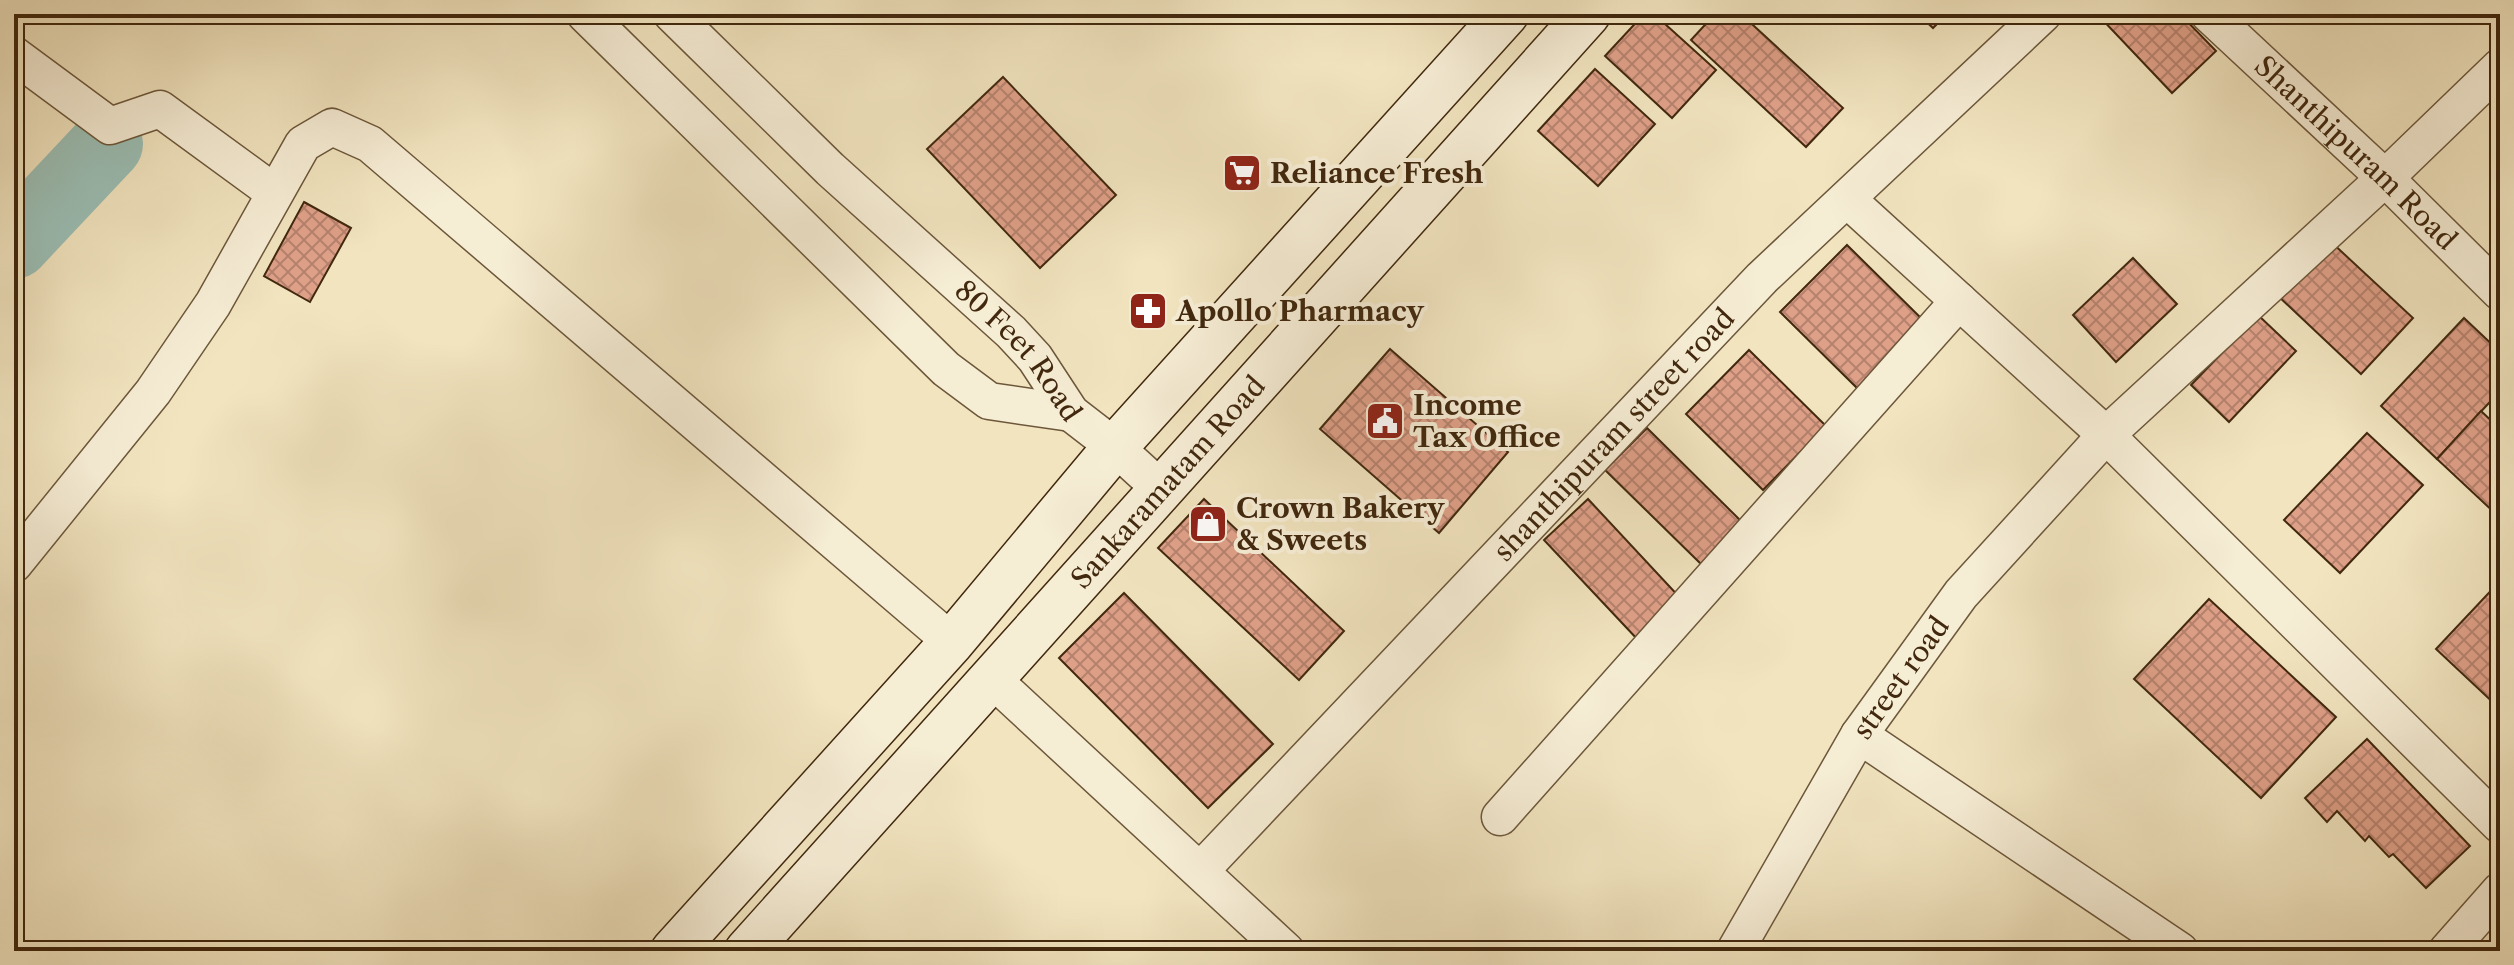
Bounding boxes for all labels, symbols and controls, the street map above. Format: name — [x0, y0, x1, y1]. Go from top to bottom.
street label: Shanthipuram Road — [2248, 48, 2464, 257]
supermarket icon: Reliance Fresh — [1221, 152, 1263, 194]
place label: Reliance Fresh — [1270, 156, 1484, 190]
street label: 80 Feet Road — [948, 273, 1089, 428]
pharmacy icon: Apollo Pharmacy — [1127, 290, 1169, 332]
place label: Apollo Pharmacy — [1175, 294, 1425, 328]
street label: shanthipuram street road — [1486, 301, 1741, 568]
street label: Sankaramatam Road — [1064, 369, 1272, 596]
place label: Income Tax Office — [1413, 388, 1561, 454]
public building icon: Income Tax Office — [1364, 400, 1406, 442]
place label: Crown Bakery & Sweets — [1236, 491, 1445, 557]
shop icon: Crown Bakery & Sweets — [1187, 503, 1229, 545]
street label: street road — [1845, 610, 1956, 745]

